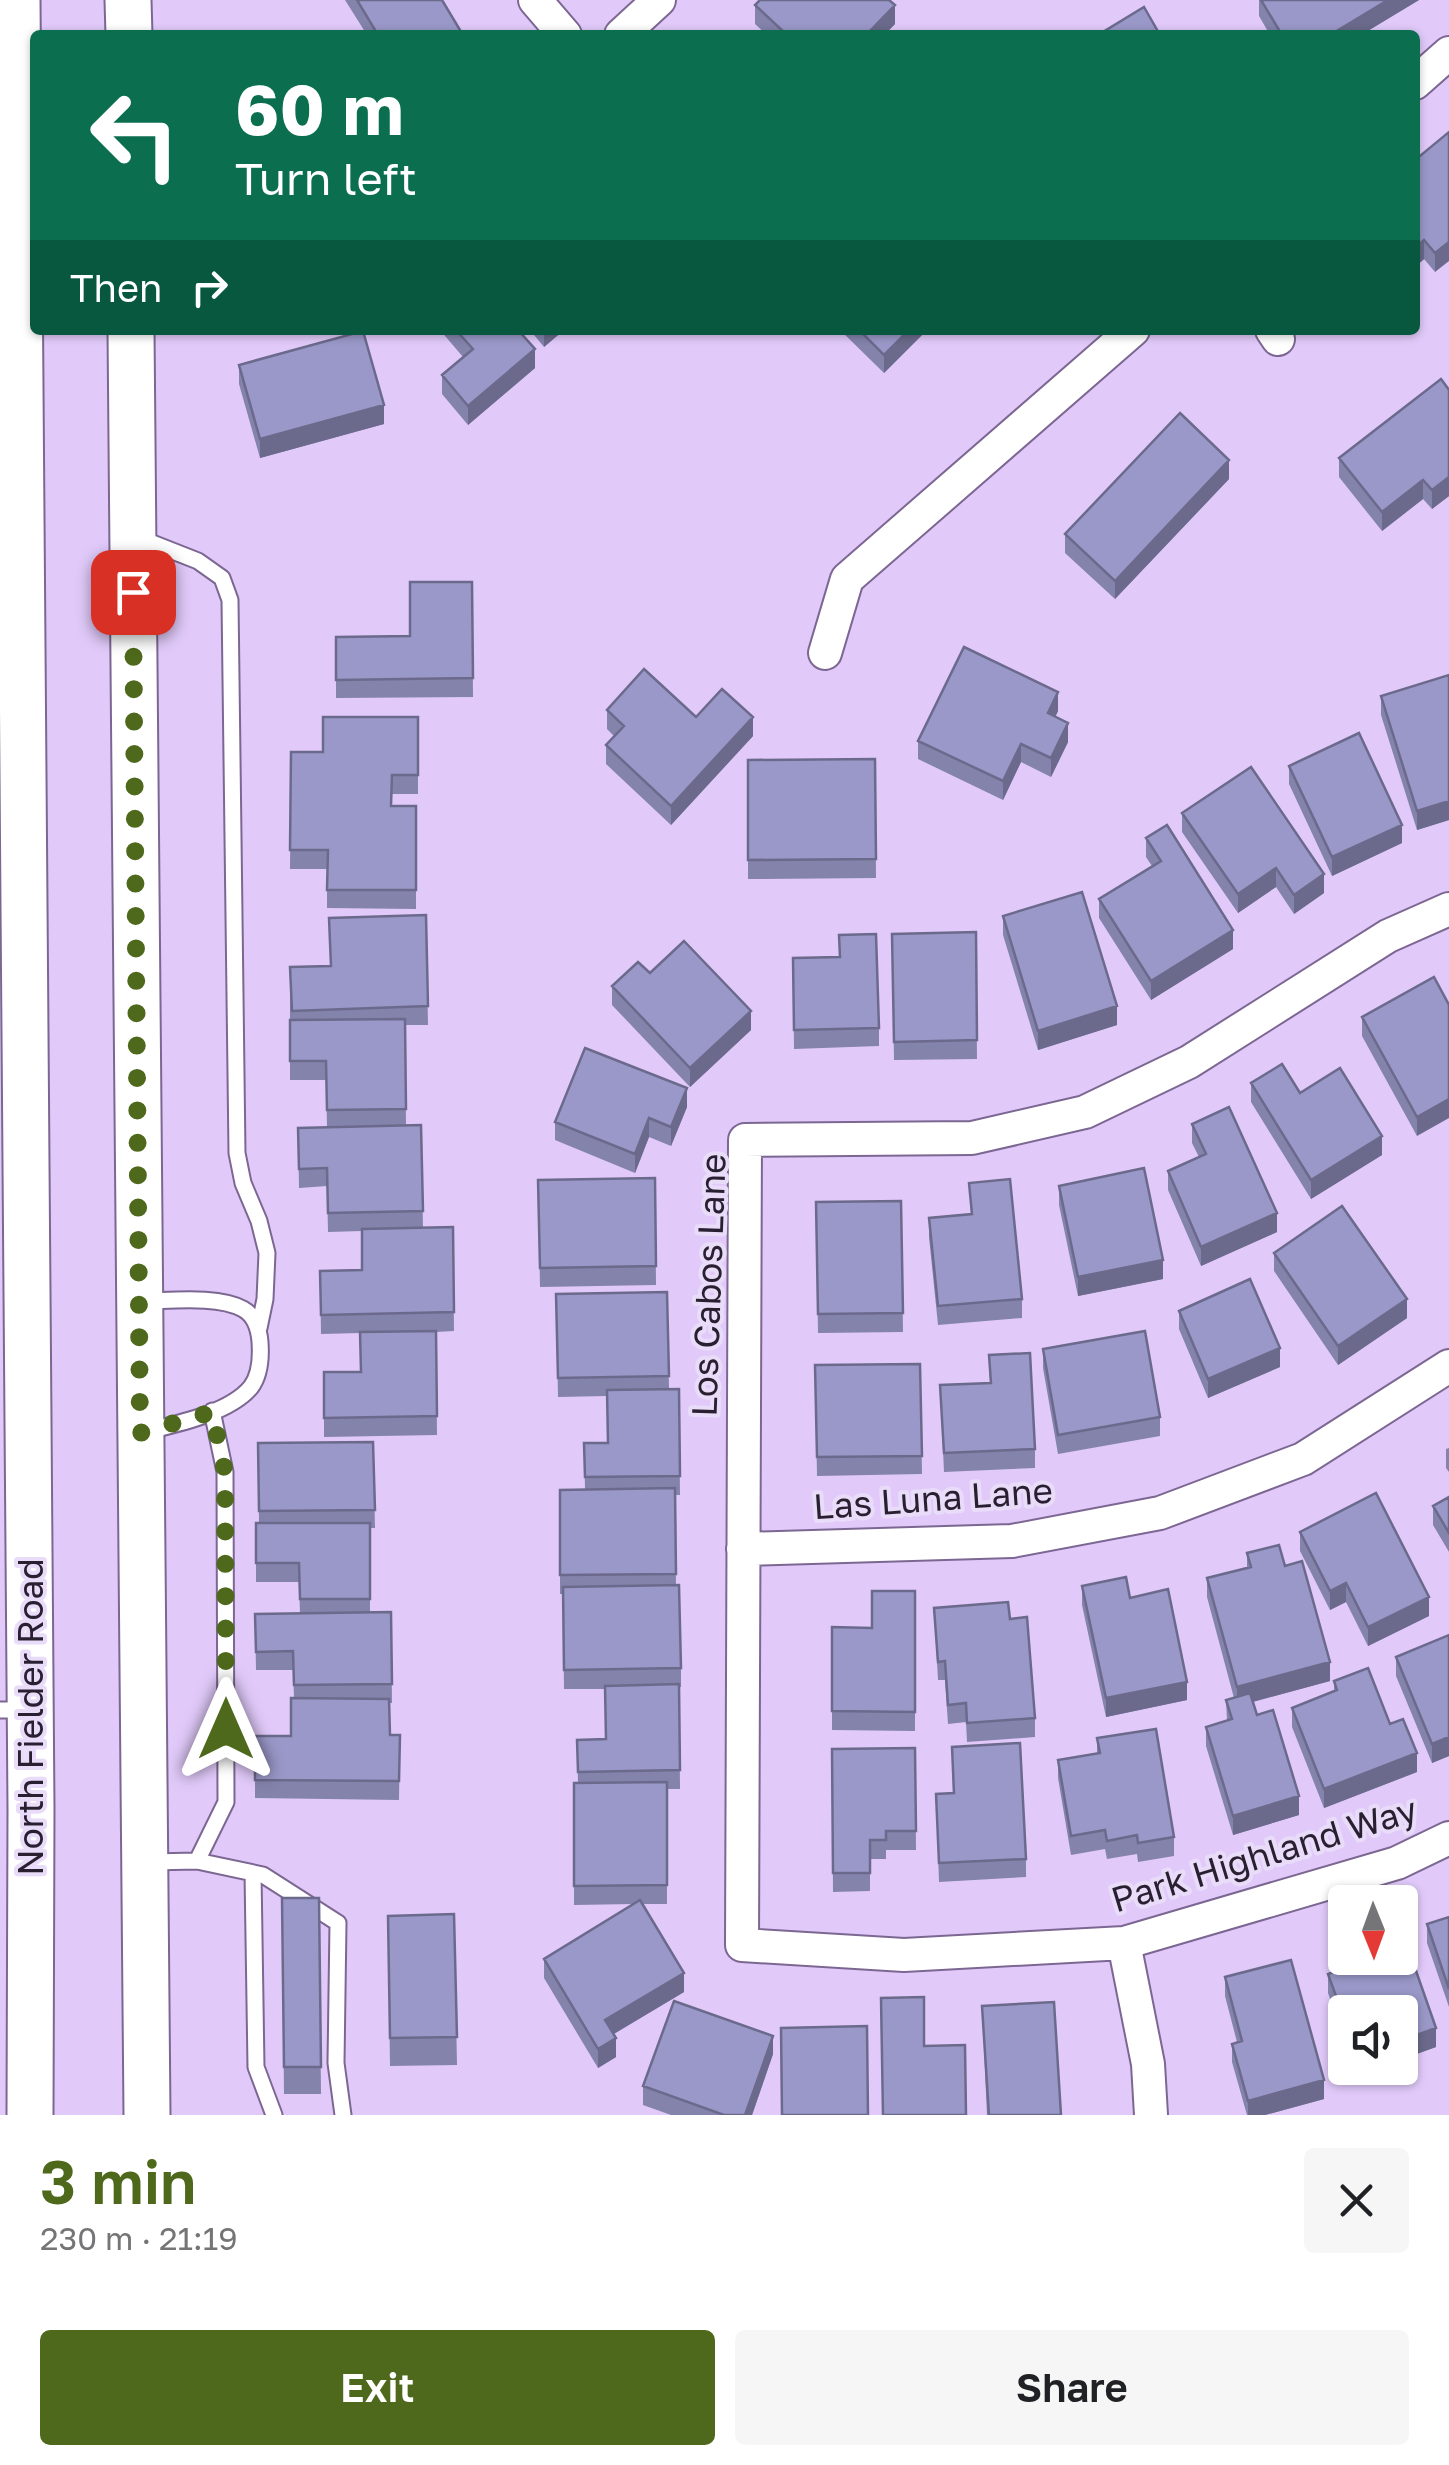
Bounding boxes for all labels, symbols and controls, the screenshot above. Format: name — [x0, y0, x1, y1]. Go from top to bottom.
text: 60 m — [235, 66, 404, 150]
icon: left — [70, 70, 200, 200]
text: Turn left — [235, 151, 417, 205]
icon: right — [182, 260, 237, 315]
text: Then — [70, 265, 162, 310]
pin — [91, 550, 176, 635]
icon: arrive — [106, 565, 161, 620]
street label: Los Cabos Lane — [682, 1153, 734, 1417]
street label: Las Luna Lane — [812, 1469, 1054, 1527]
street label: North Fielder Road — [9, 1558, 51, 1876]
position arrow — [174, 1677, 278, 1781]
street label: Park Highland Way — [1106, 1788, 1422, 1920]
north arrow — [1328, 1885, 1418, 1975]
map controls — [1328, 1885, 1418, 2085]
button: sound — [1328, 1995, 1418, 2085]
text: 3 min — [40, 2145, 196, 2217]
button: close — [1304, 2148, 1409, 2253]
text: 230 m · 21:19 — [40, 2219, 238, 2257]
button: Exit — [40, 2330, 715, 2445]
button: Share — [735, 2330, 1409, 2445]

